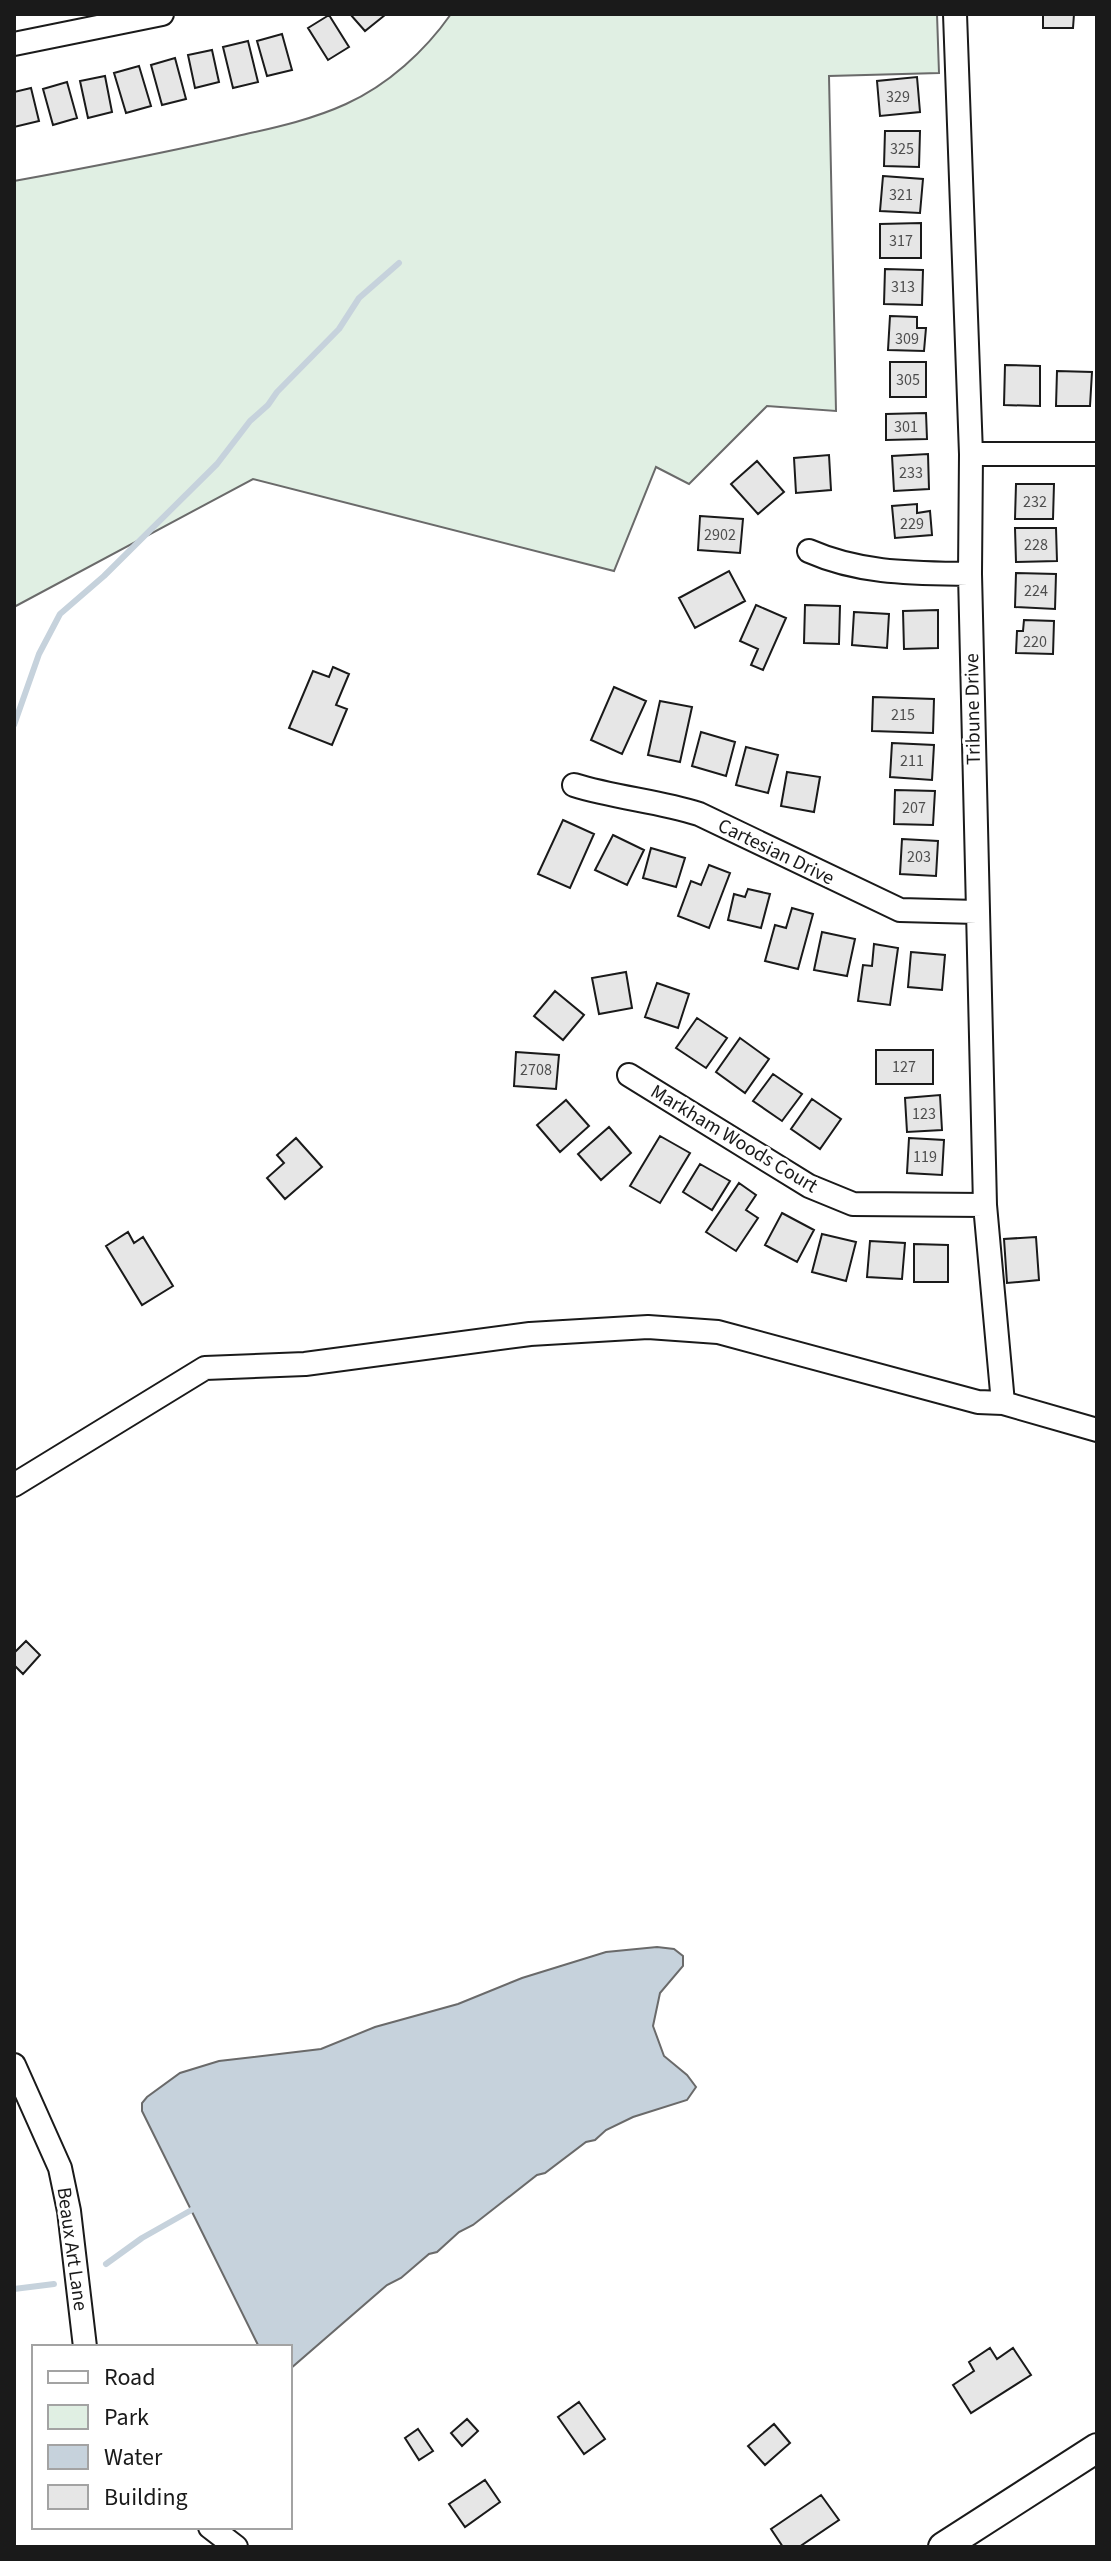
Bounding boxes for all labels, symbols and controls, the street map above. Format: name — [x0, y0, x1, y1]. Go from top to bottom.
house number: 329 — [886, 86, 910, 108]
house number: 325 — [890, 138, 914, 160]
house number: 321 — [889, 184, 913, 206]
house number: 317 — [889, 230, 913, 252]
house number: 313 — [891, 276, 915, 298]
house number: 309 — [895, 328, 919, 350]
house number: 305 — [896, 369, 920, 391]
house number: 301 — [894, 416, 918, 438]
house number: 233 — [899, 462, 923, 484]
house number: 232 — [1023, 491, 1047, 513]
house number: 229 — [900, 513, 924, 535]
house number: 2902 — [704, 524, 736, 546]
house number: 228 — [1024, 534, 1048, 556]
house number: 224 — [1024, 580, 1048, 602]
house number: 220 — [1023, 631, 1047, 653]
street label: Tribune Drive — [958, 653, 988, 765]
house number: 215 — [891, 704, 915, 726]
house number: 211 — [900, 750, 924, 772]
house number: 207 — [902, 797, 926, 819]
street label: Cartesian Drive — [713, 812, 839, 892]
house number: 203 — [907, 846, 931, 868]
house number: 127 — [892, 1056, 916, 1078]
house number: 2708 — [520, 1059, 552, 1081]
street label: Markham Woods Court — [645, 1078, 823, 1200]
house number: 123 — [912, 1103, 936, 1125]
house number: 119 — [913, 1146, 937, 1168]
street label: Beaux Art Lane — [49, 2185, 95, 2313]
legend — [32, 2345, 292, 2529]
text: Road — [104, 2360, 156, 2395]
text: Park — [104, 2400, 149, 2435]
text: Water — [104, 2440, 163, 2475]
text: Building — [104, 2480, 188, 2515]

